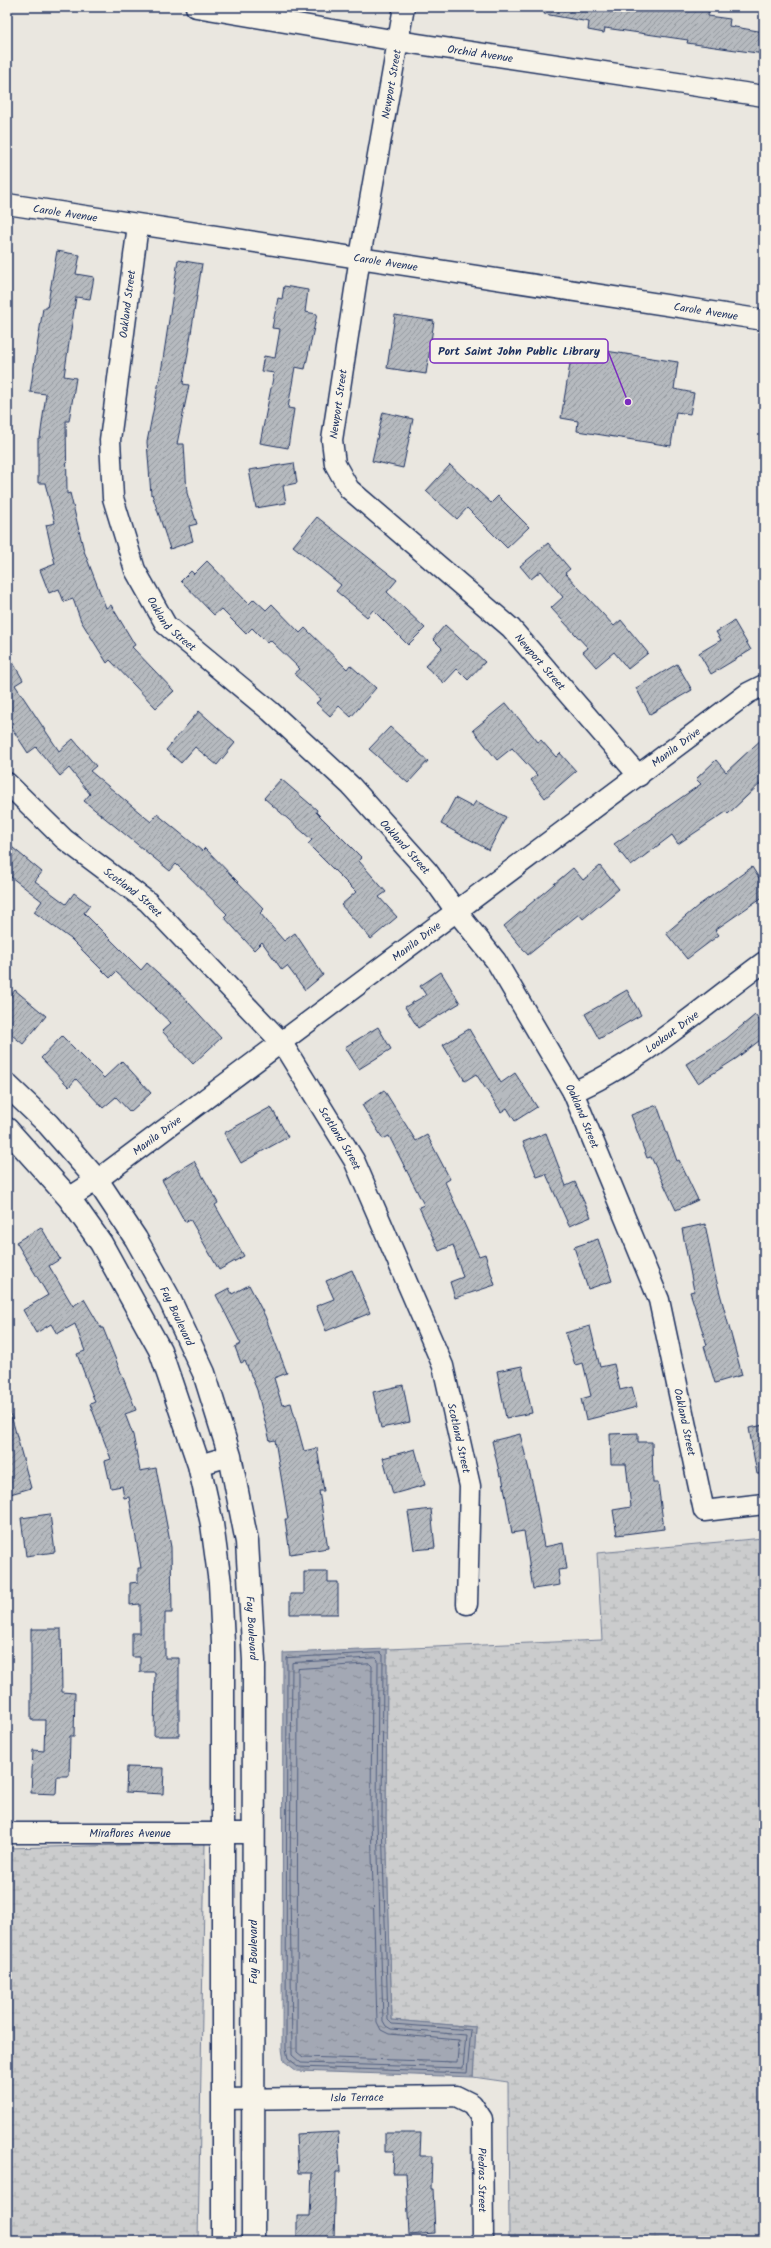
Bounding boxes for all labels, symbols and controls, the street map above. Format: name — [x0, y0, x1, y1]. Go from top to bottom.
street label: Orchid Avenue — [446, 41, 514, 68]
street label: Newport Street — [377, 47, 407, 120]
street label: Carole Avenue — [32, 200, 99, 228]
street label: Carole Avenue — [352, 249, 419, 277]
street label: Oakland Street — [115, 268, 141, 339]
street label: Carole Avenue — [672, 298, 739, 326]
callout: Port Saint John Public Library — [430, 339, 608, 363]
text: Port Saint John Public Library — [438, 342, 601, 361]
street label: Newport Street — [325, 367, 353, 440]
street label: Oakland Street — [142, 593, 200, 657]
street label: Newport Street — [510, 630, 570, 696]
street label: Manila Drive — [648, 723, 705, 772]
street label: Oakland Street — [375, 816, 435, 879]
street label: Scotland Street — [99, 863, 167, 922]
street label: Manila Drive — [388, 917, 445, 966]
street label: Lookout Drive — [642, 1006, 703, 1058]
street label: Oakland Street — [560, 1081, 604, 1152]
street label: Scotland Street — [313, 1103, 366, 1174]
street label: Manila Drive — [129, 1112, 186, 1161]
street label: Fay Boulevard — [154, 1283, 198, 1350]
street label: Oakland Street — [668, 1387, 700, 1458]
street label: Scotland Street — [442, 1401, 475, 1476]
street label: Fay Boulevard — [240, 1595, 262, 1661]
street label: Miraflores Avenue — [89, 1825, 171, 1843]
street label: Fay Boulevard — [245, 1919, 263, 1984]
street label: Isla Terrace — [330, 2089, 384, 2108]
street label: Piedras Street — [472, 2148, 491, 2213]

